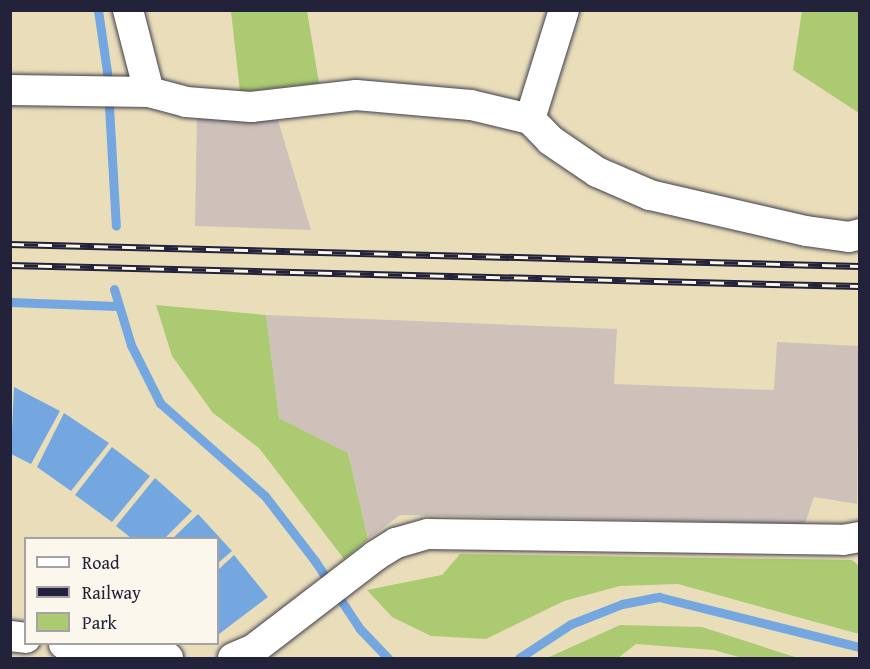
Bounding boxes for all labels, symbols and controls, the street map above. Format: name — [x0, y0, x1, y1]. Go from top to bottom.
legend — [24, 537, 219, 645]
text: Road — [82, 549, 120, 576]
text: Railway — [82, 579, 141, 606]
text: Park — [82, 609, 117, 636]

